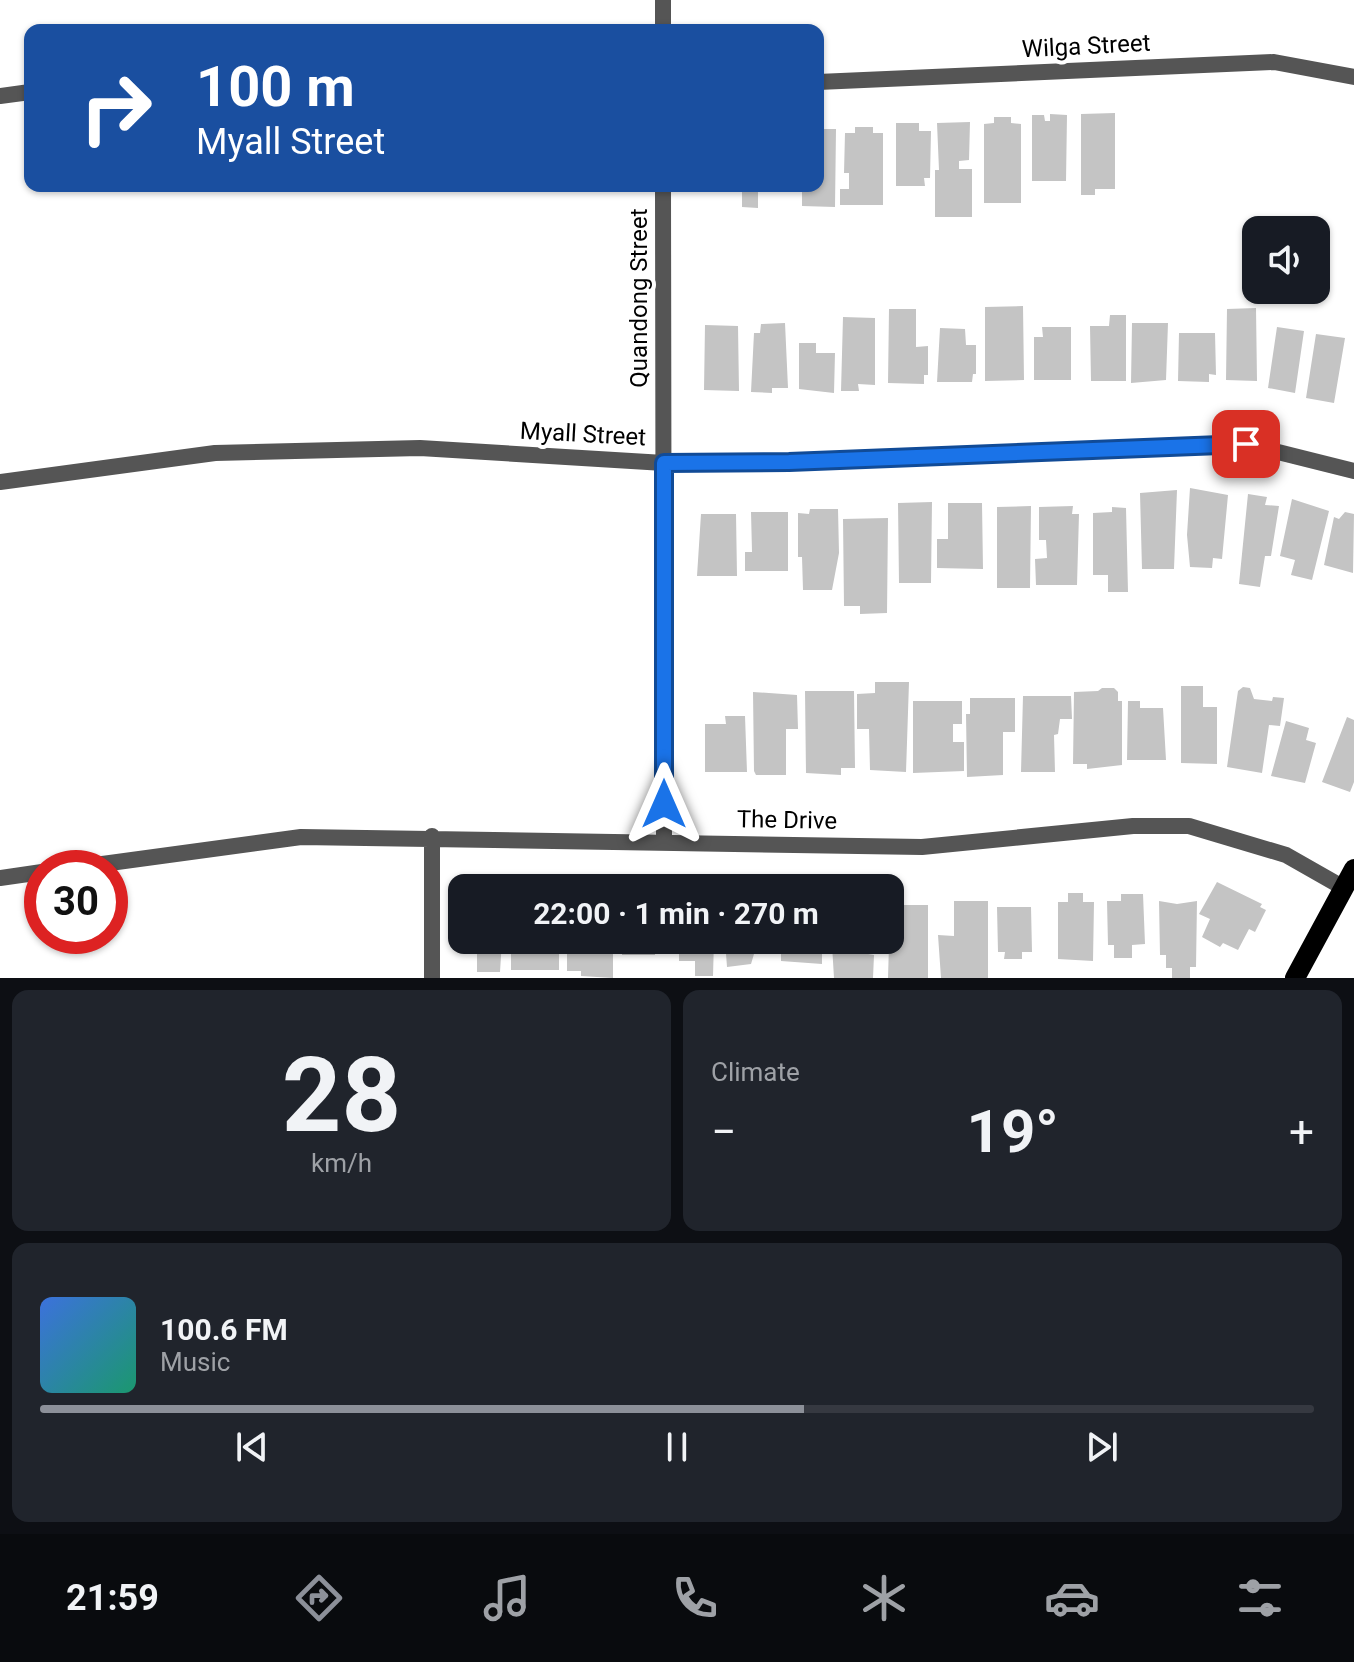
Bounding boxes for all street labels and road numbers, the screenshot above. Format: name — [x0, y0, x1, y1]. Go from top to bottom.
street label: Wilga Street — [1021, 29, 1151, 63]
street label: Quandong Street — [625, 208, 653, 388]
street label: Myall Street — [519, 417, 647, 451]
street label: The Drive — [737, 805, 837, 835]

